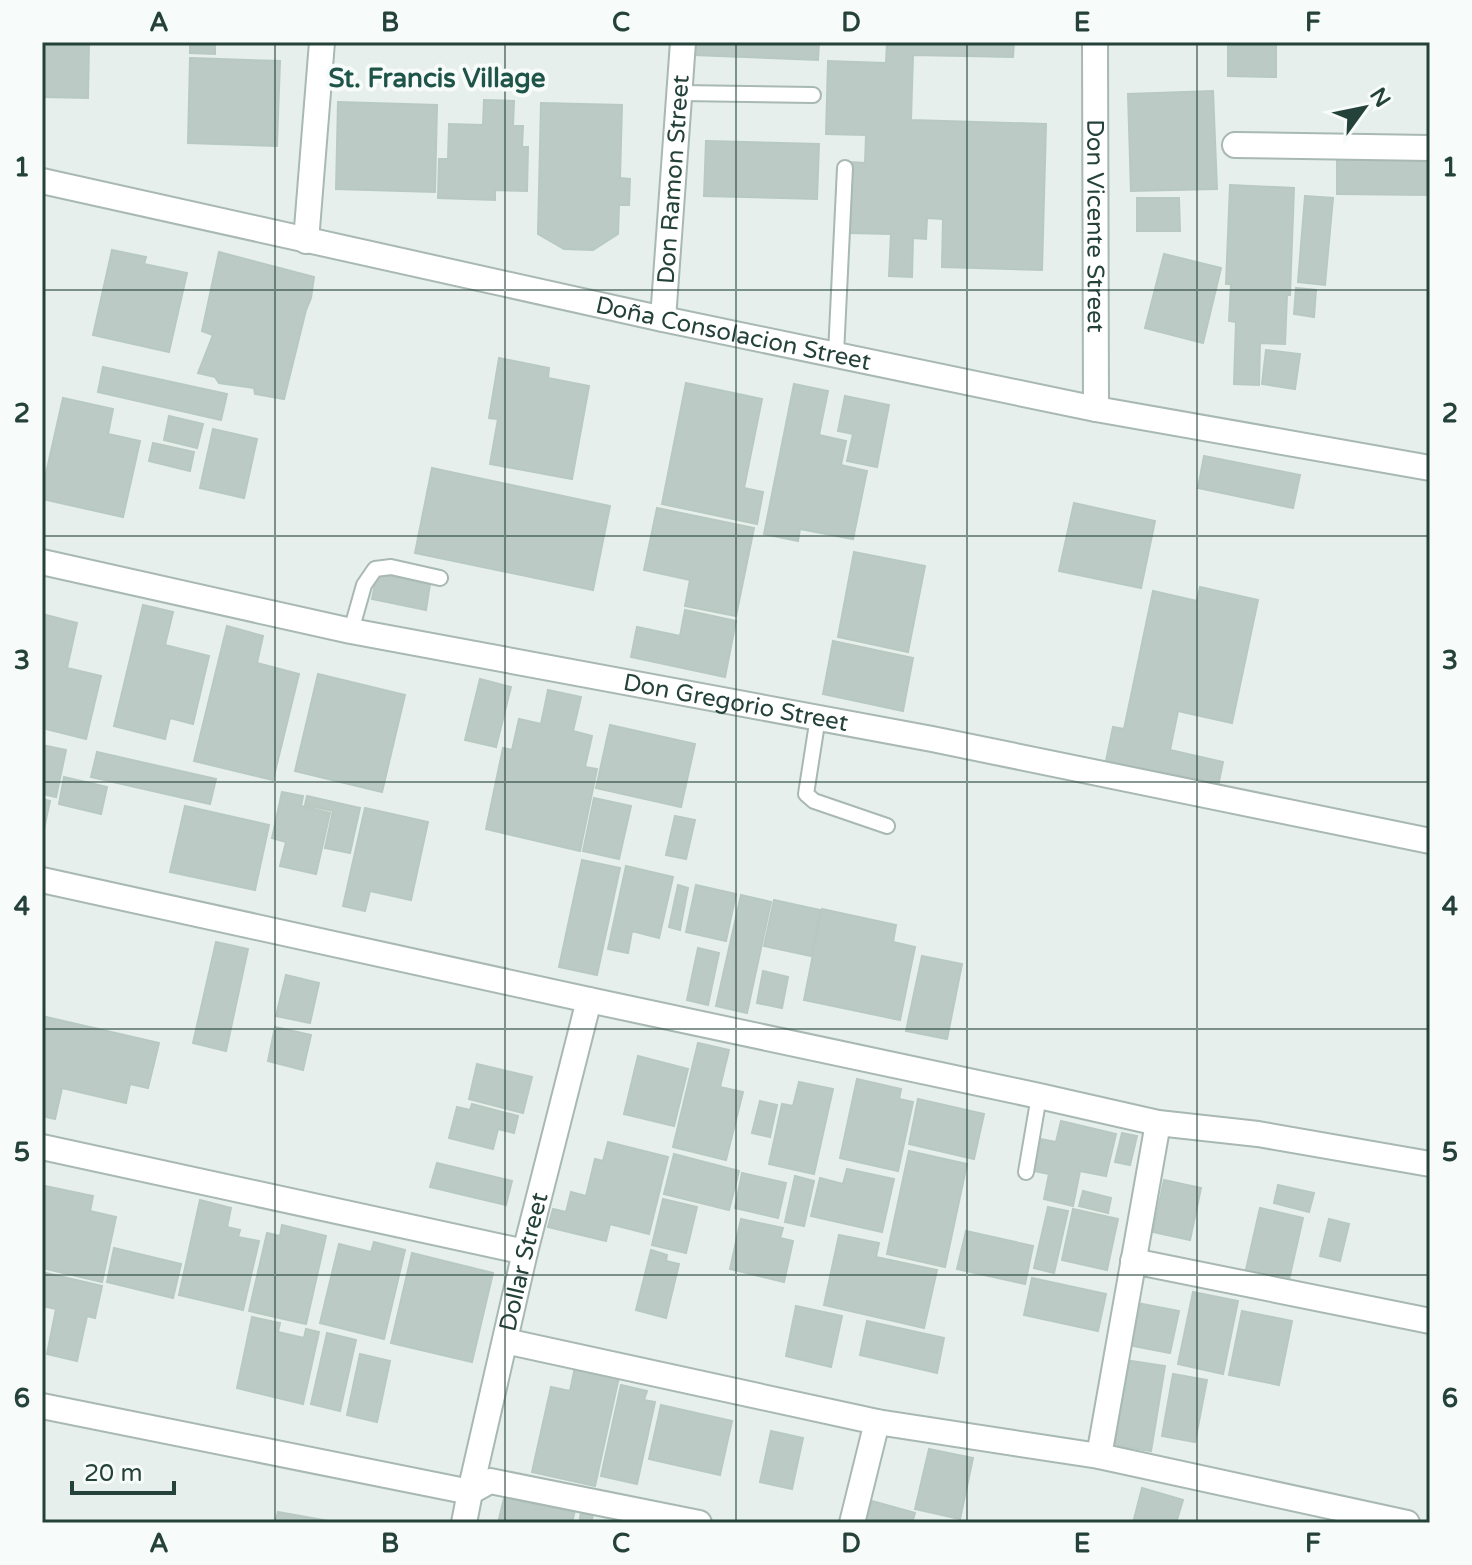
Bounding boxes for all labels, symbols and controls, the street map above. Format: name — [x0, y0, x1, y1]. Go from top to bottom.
text: A — [149, 7, 169, 38]
text: B — [381, 7, 399, 38]
text: C — [612, 7, 630, 38]
text: D — [841, 7, 861, 38]
text: E — [1074, 7, 1090, 38]
text: F — [1305, 7, 1321, 38]
district label: St. Francis Village — [329, 63, 546, 94]
north arrow — [1324, 68, 1404, 148]
street label: Don Ramon Street — [652, 74, 696, 285]
text: N — [1364, 83, 1396, 112]
street label: Don Vicente Street — [1080, 119, 1110, 333]
text: 1 — [14, 152, 30, 183]
text: 1 — [1442, 152, 1458, 183]
street label: Doña Consolacion Street — [593, 290, 874, 377]
text: 2 — [14, 398, 30, 429]
text: 2 — [1442, 398, 1458, 429]
text: 3 — [14, 645, 30, 676]
text: 3 — [1442, 645, 1458, 676]
street label: Don Gregorio Street — [621, 668, 850, 738]
text: 4 — [14, 891, 30, 922]
text: 4 — [1442, 891, 1458, 922]
text: 5 — [14, 1137, 30, 1168]
text: 5 — [1442, 1137, 1458, 1168]
street label: Dollar Street — [493, 1189, 555, 1334]
text: 6 — [14, 1383, 30, 1414]
text: 6 — [1442, 1383, 1458, 1414]
scale bar — [72, 1445, 174, 1495]
text: 20 m — [84, 1459, 142, 1488]
text: A — [149, 1528, 169, 1559]
text: B — [381, 1528, 399, 1559]
text: C — [612, 1528, 630, 1559]
text: D — [841, 1528, 861, 1559]
text: E — [1074, 1528, 1090, 1559]
text: F — [1305, 1528, 1321, 1559]

